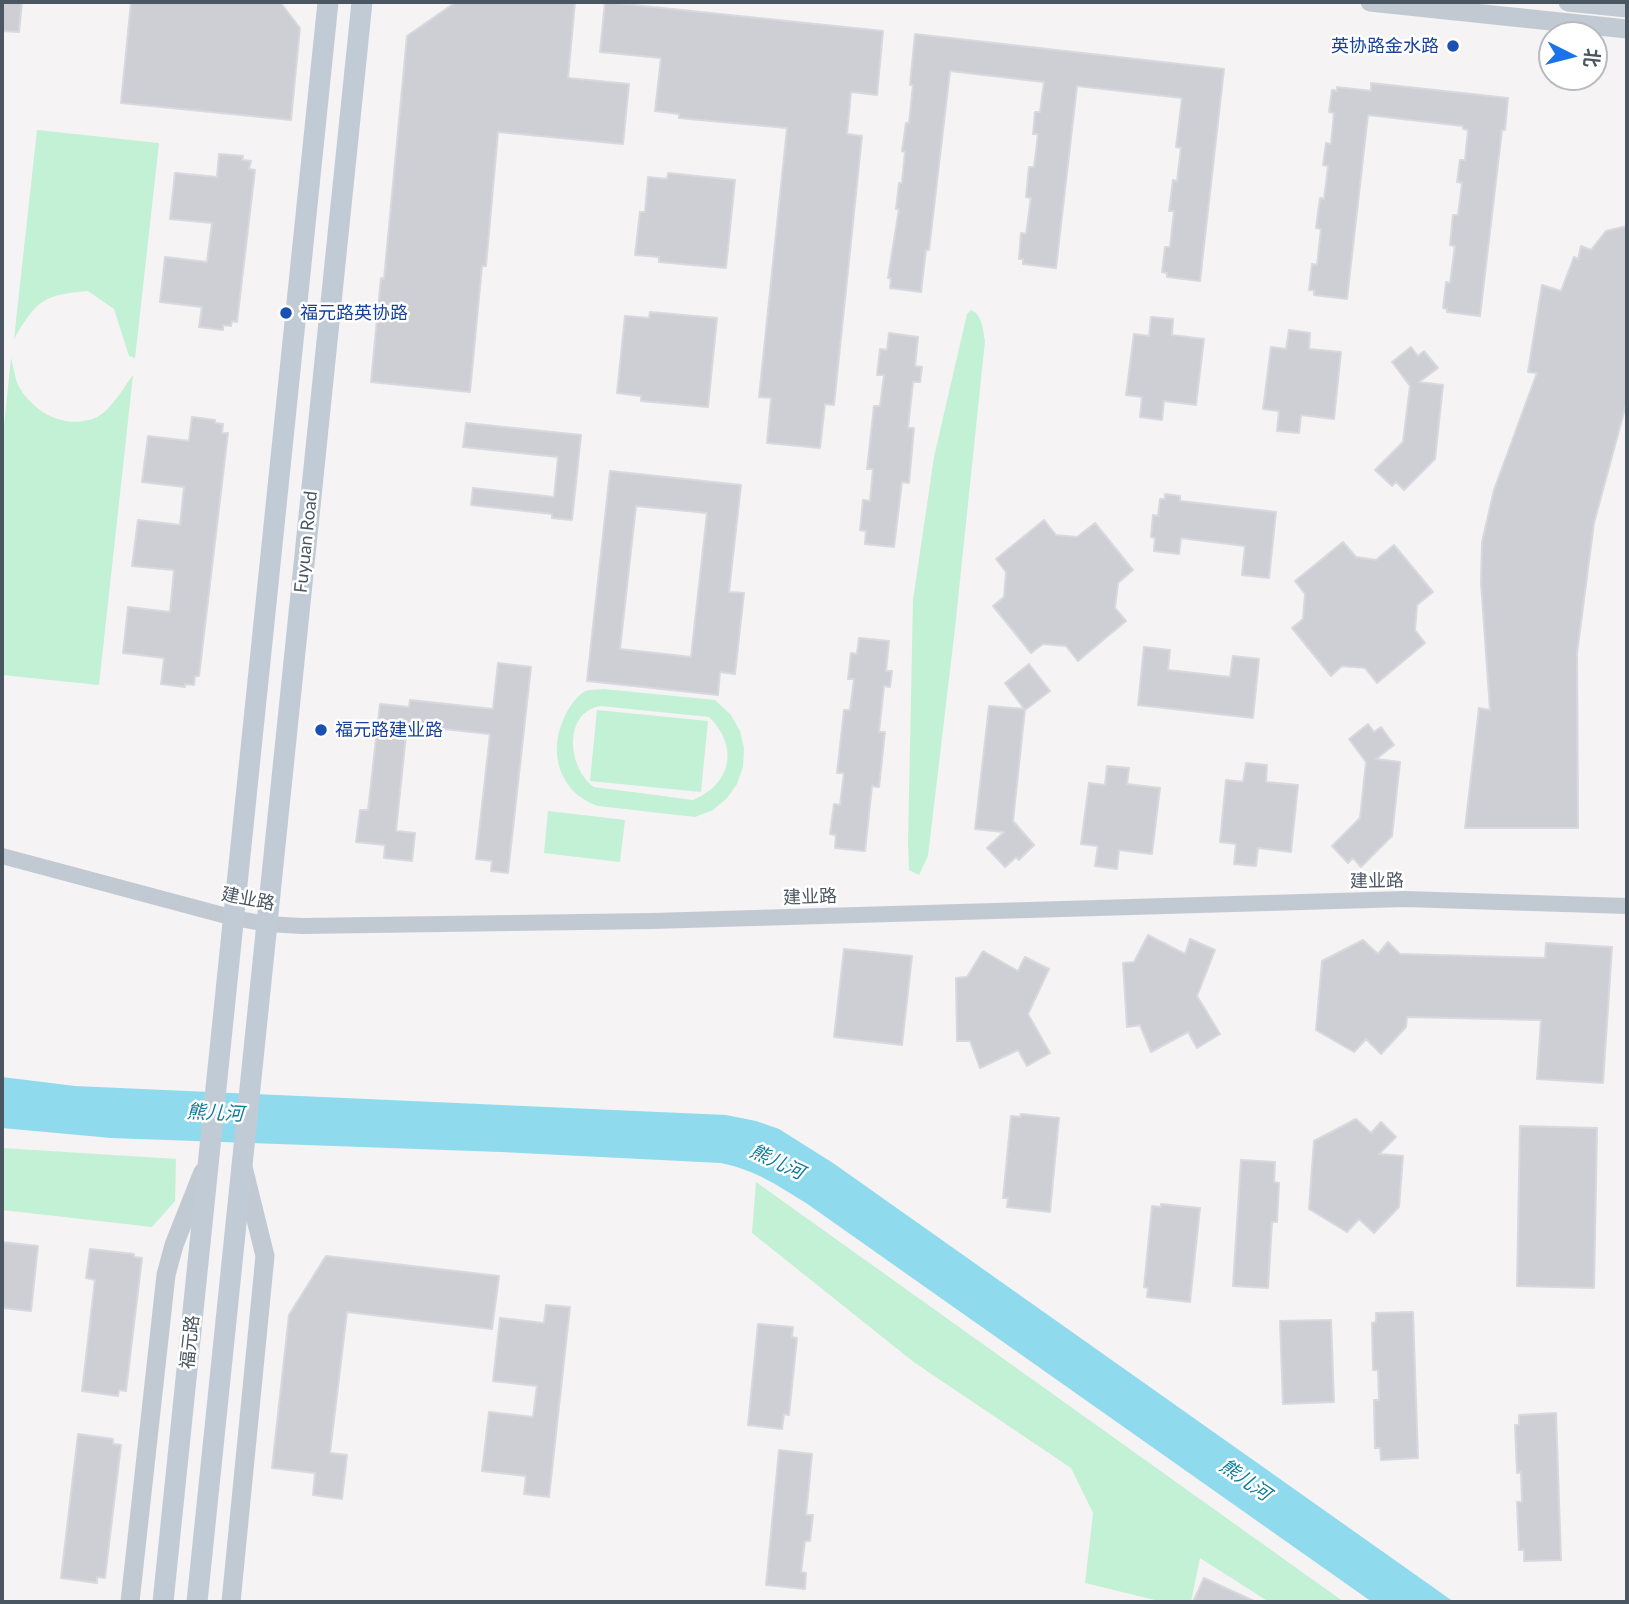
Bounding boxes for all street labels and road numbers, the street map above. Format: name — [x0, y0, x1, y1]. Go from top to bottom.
street label: Fuyuan Road — [290, 490, 322, 594]
street label: 建业路 — [1350, 870, 1404, 892]
street label: 建业路 — [219, 883, 277, 915]
street label: 建业路 — [783, 885, 837, 909]
street label: 福元路 — [176, 1314, 204, 1370]

